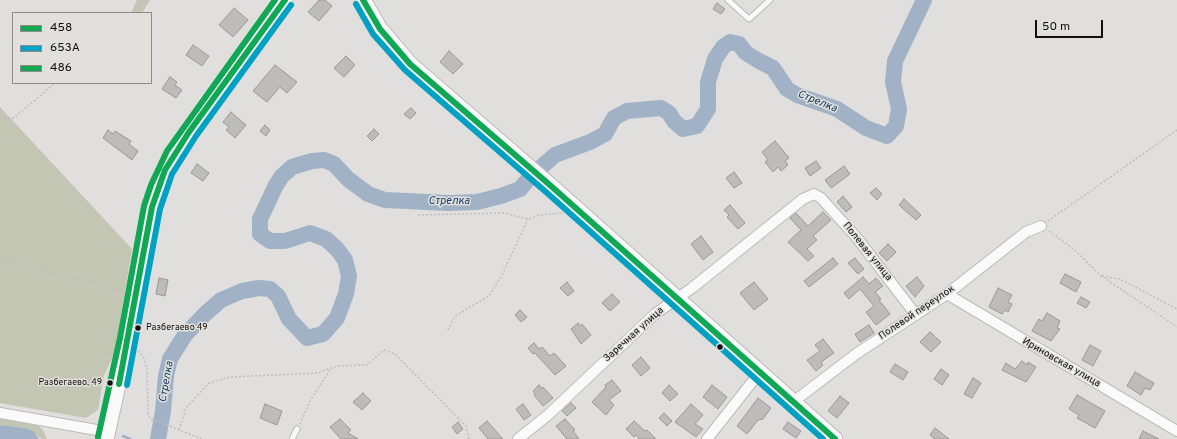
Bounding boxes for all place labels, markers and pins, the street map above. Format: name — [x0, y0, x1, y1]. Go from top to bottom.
marker: Разбегаево 49 — [133, 323, 143, 333]
place label: Разбегаево 49 — [146, 323, 208, 333]
unlabelled marker — [715, 342, 725, 352]
place label: Разбегаево, 49 — [38, 378, 102, 388]
marker: Разбегаево, 49 — [105, 378, 115, 388]

